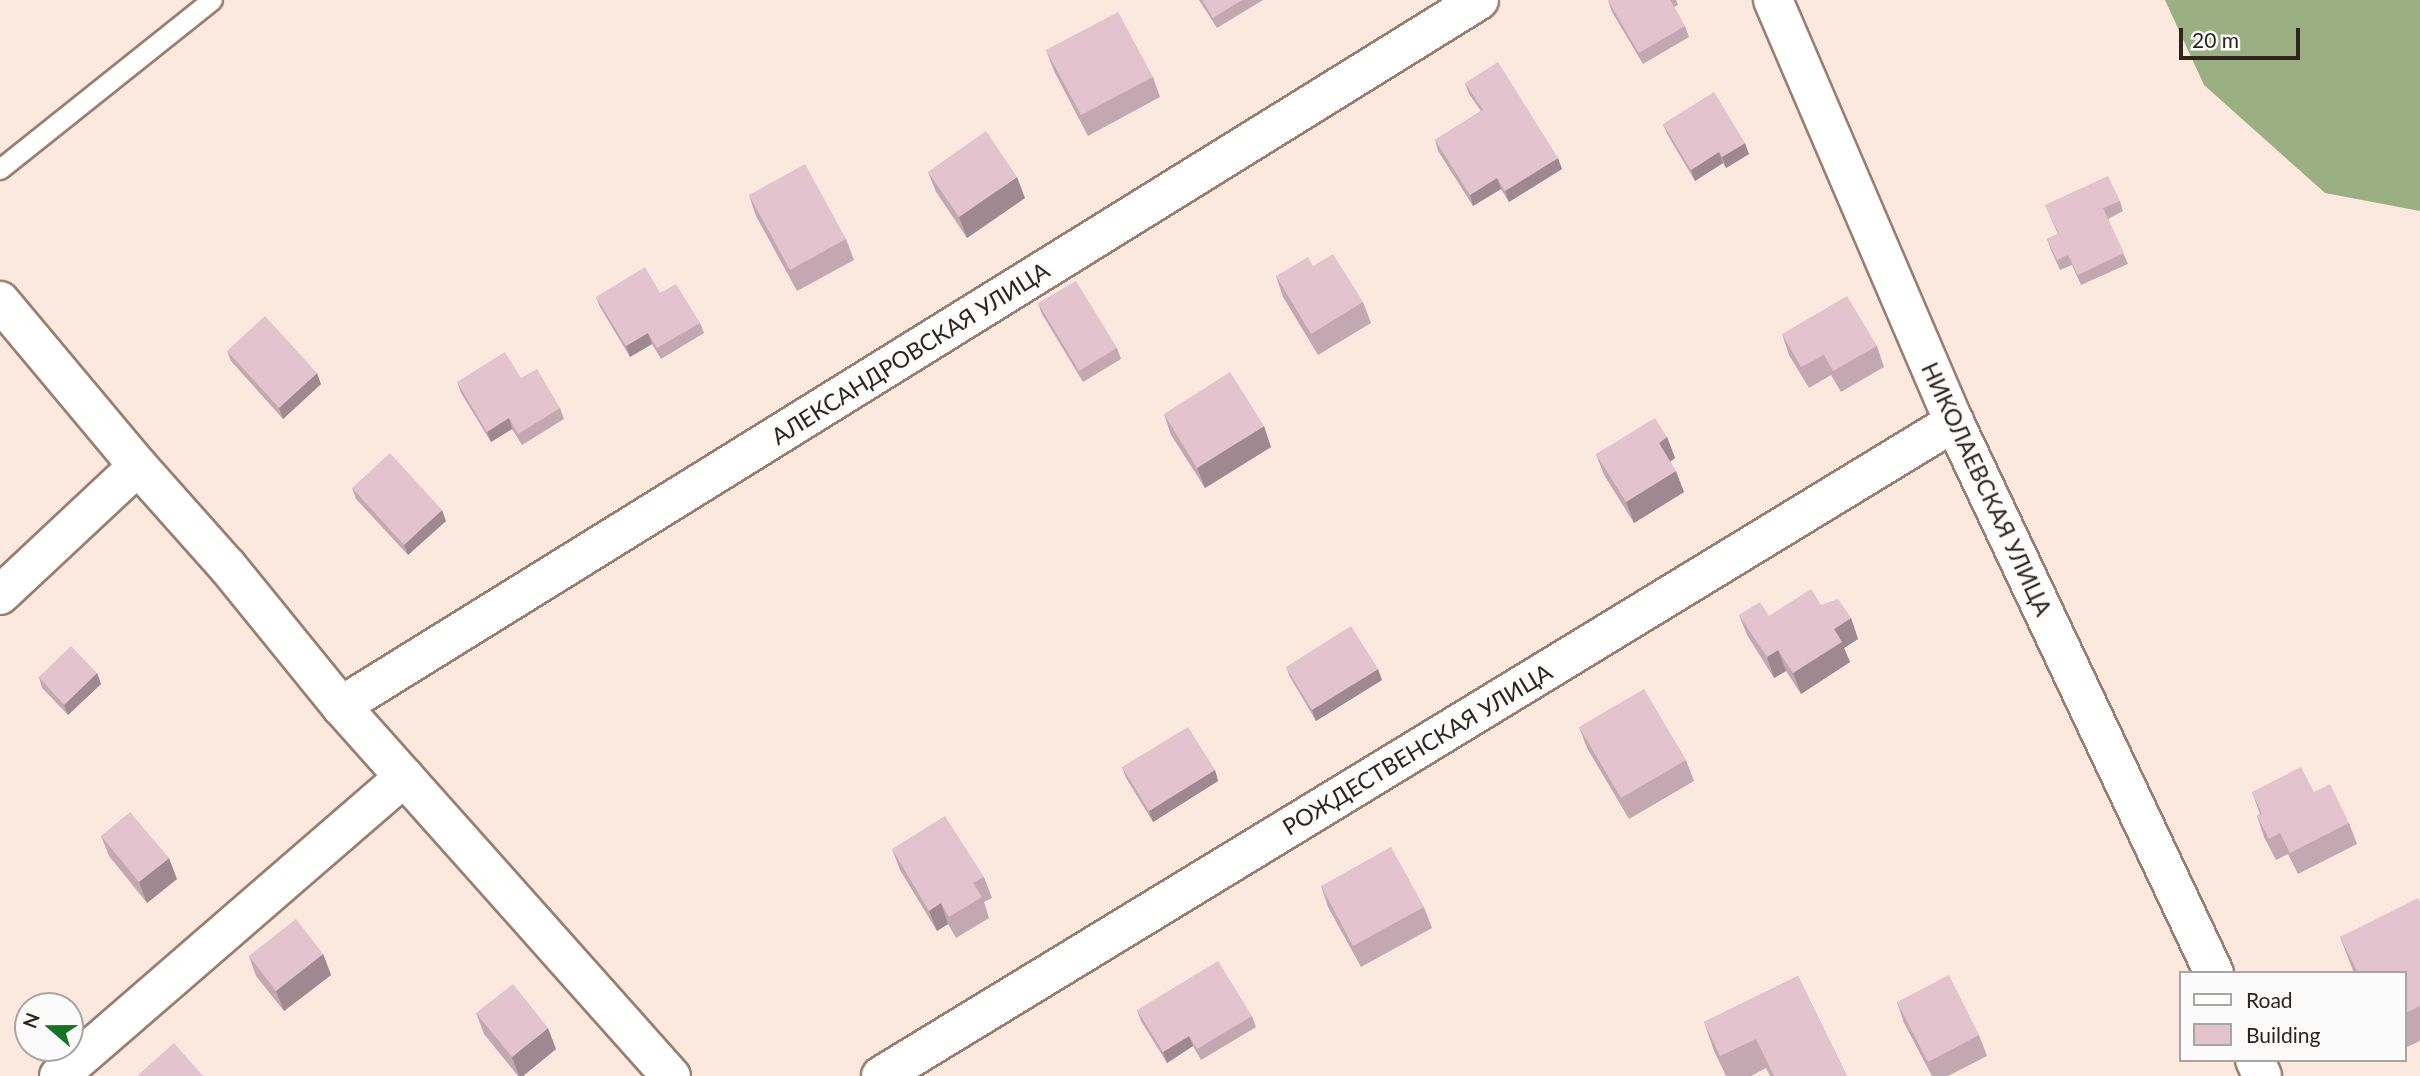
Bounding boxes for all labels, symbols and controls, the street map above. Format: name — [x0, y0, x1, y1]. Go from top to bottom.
scale bar — [2182, 14, 2303, 58]
text: 20 m — [2192, 27, 2239, 52]
street label: АЛЕКСАНДРОВСКАЯ УЛИЦА — [766, 256, 1054, 450]
street label: НИКОЛАЕВСКАЯ УЛИЦА — [1916, 358, 2058, 620]
street label: РОЖДЕСТВЕНСКАЯ УЛИЦА — [1277, 657, 1557, 841]
legend — [2178, 971, 2406, 1062]
text: Road — [2246, 987, 2293, 1012]
north arrow — [14, 992, 84, 1062]
text: N — [17, 1010, 44, 1031]
text: Building — [2246, 1022, 2321, 1047]

